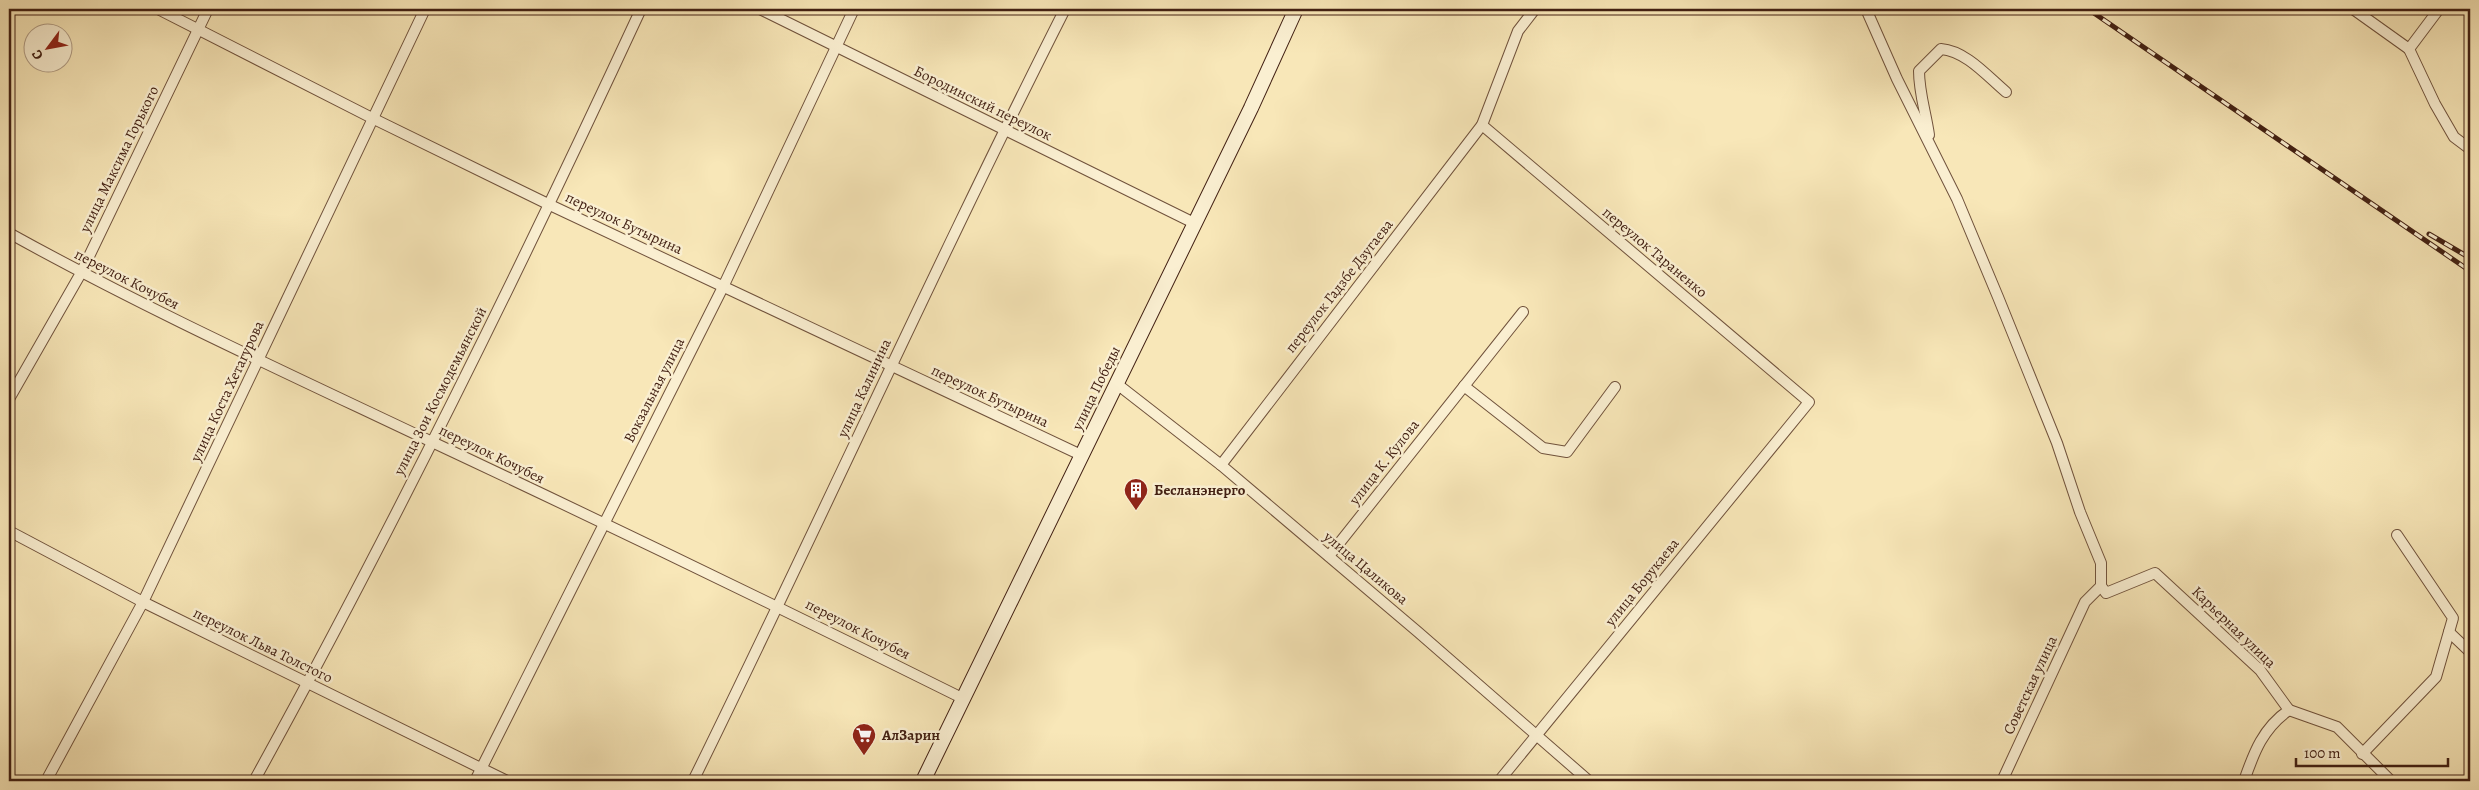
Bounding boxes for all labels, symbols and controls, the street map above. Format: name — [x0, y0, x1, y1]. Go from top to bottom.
north arrow — [22, 22, 72, 72]
text: С — [27, 46, 48, 63]
street label: Бородинский переулок — [911, 61, 1056, 145]
street label: улица Максима Горького — [74, 82, 163, 237]
street label: переулок Бутырина — [562, 187, 686, 259]
street label: переулок Тараненко — [1598, 202, 1712, 302]
street label: переулок Гадзбе Дзугаева — [1280, 215, 1398, 357]
street label: переулок Кочубея — [71, 244, 183, 314]
street label: улица Зои Космодемьянской — [388, 303, 491, 479]
street label: улица Коста Хетагурова — [185, 317, 269, 466]
street label: Вокзальная улица — [619, 334, 689, 446]
street label: улица Калинина — [832, 335, 896, 442]
street label: улица Победы — [1067, 343, 1125, 434]
street label: переулок Бутырина — [928, 360, 1052, 432]
street label: улица К. Кулова — [1344, 415, 1424, 510]
street label: переулок Кочубея — [436, 420, 548, 488]
building icon: Бесланэнерго — [1123, 477, 1149, 511]
place label: Бесланэнерго — [1154, 480, 1246, 500]
street label: улица Цаликова — [1319, 526, 1412, 609]
street label: улица Борукаева — [1600, 534, 1684, 631]
street label: Карьерная улица — [2188, 582, 2280, 672]
street label: переулок Кочубея — [802, 594, 914, 664]
street label: переулок Льва Толстого — [190, 603, 336, 687]
street label: Советская улица — [1998, 632, 2062, 738]
supermarket icon: АлЗарин — [851, 722, 877, 756]
place label: АлЗарин — [881, 725, 940, 745]
scale bar — [2296, 735, 2449, 767]
text: 100 m — [2304, 743, 2341, 763]

